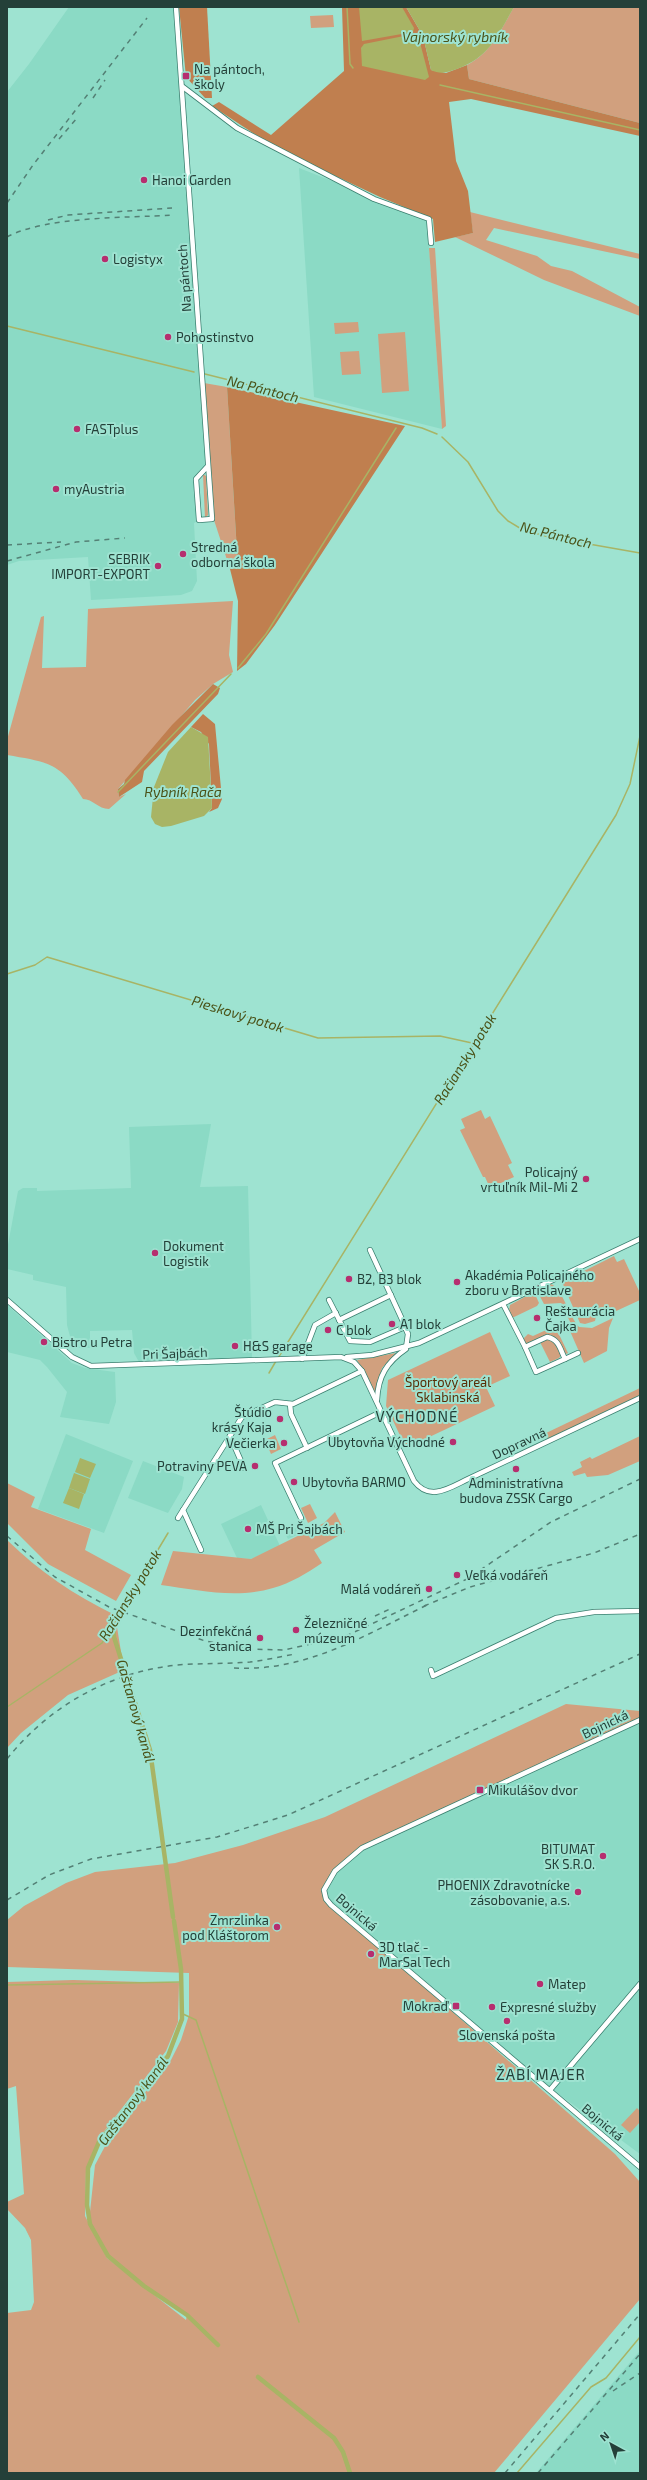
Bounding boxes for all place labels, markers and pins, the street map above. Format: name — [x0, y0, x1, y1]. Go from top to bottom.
place label: Na pántoch, školy — [194, 61, 265, 92]
marker: Na pántoch, školy — [181, 71, 191, 81]
place label: Hanoi Garden — [152, 172, 231, 188]
marker: Hanoi Garden — [139, 175, 149, 185]
place label: Logistyx — [113, 251, 163, 267]
marker: Logistyx — [100, 254, 110, 264]
place label: Pohostinstvo — [176, 329, 254, 345]
marker: Pohostinstvo — [163, 332, 173, 342]
place label: FASTplus — [85, 421, 138, 437]
marker: FASTplus — [72, 424, 82, 434]
place label: myAustria — [64, 481, 125, 497]
marker: myAustria — [51, 484, 61, 494]
place label: Stredná odborná škola — [191, 539, 275, 570]
marker: Stredná odborná škola — [178, 549, 188, 559]
place label: SEBRIK IMPORT-EXPORT — [51, 551, 150, 582]
marker: SEBRIK IMPORT-EXPORT — [153, 561, 163, 571]
place label: Policajný vrtuľník Mil-Mi 2 — [481, 1164, 578, 1195]
marker: Policajný vrtuľník Mil-Mi 2 — [581, 1174, 591, 1184]
place label: Dokument Logistik — [163, 1238, 224, 1269]
marker: Dokument Logistik — [150, 1248, 160, 1258]
place label: Akadémia Policajného zboru v Bratislave — [465, 1267, 594, 1298]
place label: B2, B3 blok — [357, 1271, 422, 1287]
marker: B2, B3 blok — [344, 1274, 354, 1284]
marker: Akadémia Policajného zboru v Bratislave — [452, 1277, 462, 1287]
place label: Reštaurácia Čajka — [545, 1303, 615, 1334]
marker: Reštaurácia Čajka — [532, 1313, 542, 1323]
place label: A1 blok — [400, 1316, 441, 1332]
marker: A1 blok — [387, 1319, 397, 1329]
place label: C blok — [336, 1322, 372, 1338]
marker: C blok — [323, 1325, 333, 1335]
place label: Bistro u Petra — [52, 1334, 132, 1350]
marker: Bistro u Petra — [39, 1337, 49, 1347]
place label: H&S garage — [243, 1338, 313, 1354]
marker: H&S garage — [230, 1341, 240, 1351]
place label: Štúdio krásy Kaja — [212, 1404, 272, 1435]
marker: Štúdio krásy Kaja — [275, 1414, 285, 1424]
place label: Ubytovňa Východné — [328, 1434, 445, 1450]
place label: Večierka — [226, 1435, 276, 1451]
marker: Ubytovňa Východné — [448, 1437, 458, 1447]
marker: Večierka — [279, 1438, 289, 1448]
place label: Potraviny PEVA — [157, 1458, 247, 1474]
marker: Potraviny PEVA — [250, 1461, 260, 1471]
marker: Administratívna budova ZSSK Cargo — [511, 1464, 521, 1474]
place label: Ubytovňa BARMO — [302, 1474, 406, 1490]
place label: Administratívna budova ZSSK Cargo — [459, 1475, 573, 1506]
marker: Ubytovňa BARMO — [289, 1477, 299, 1487]
place label: MŠ Pri Šajbách — [256, 1521, 343, 1537]
marker: MŠ Pri Šajbách — [243, 1524, 253, 1534]
place label: Veľká vodáreň — [465, 1567, 548, 1583]
marker: Veľká vodáreň — [452, 1570, 462, 1580]
place label: Malá vodáreň — [340, 1581, 421, 1597]
marker: Malá vodáreň — [424, 1584, 434, 1594]
place label: Železničné múzeum — [304, 1615, 367, 1646]
place label: Dezinfekčná stanica — [180, 1623, 252, 1654]
marker: Železničné múzeum — [291, 1625, 301, 1635]
marker: Dezinfekčná stanica — [255, 1633, 265, 1643]
place label: Mikulášov dvor — [488, 1782, 578, 1798]
marker: Mikulášov dvor — [475, 1785, 485, 1795]
place label: BITUMAT SK S.R.O. — [541, 1841, 595, 1872]
marker: BITUMAT SK S.R.O. — [598, 1851, 608, 1861]
place label: PHOENIX Zdravotnícke zásobovanie, a.s. — [437, 1877, 570, 1908]
marker: PHOENIX Zdravotnícke zásobovanie, a.s. — [573, 1887, 583, 1897]
place label: Zmrzlinka pod Kláštorom — [182, 1912, 269, 1943]
marker: Zmrzlinka pod Kláštorom — [272, 1922, 282, 1932]
place label: 3D tlač - MarSal Tech — [379, 1939, 450, 1970]
marker: 3D tlač - MarSal Tech — [366, 1949, 376, 1959]
place label: Matep — [548, 1976, 586, 1992]
marker: Matep — [535, 1979, 545, 1989]
place label: Mokraď — [403, 1998, 450, 2014]
place label: Expresné služby — [500, 1999, 597, 2015]
marker: Mokraď — [451, 2001, 461, 2011]
marker: Expresné služby — [487, 2002, 497, 2012]
marker: Slovenská pošta — [502, 2016, 512, 2026]
place label: Slovenská pošta — [459, 2027, 555, 2043]

